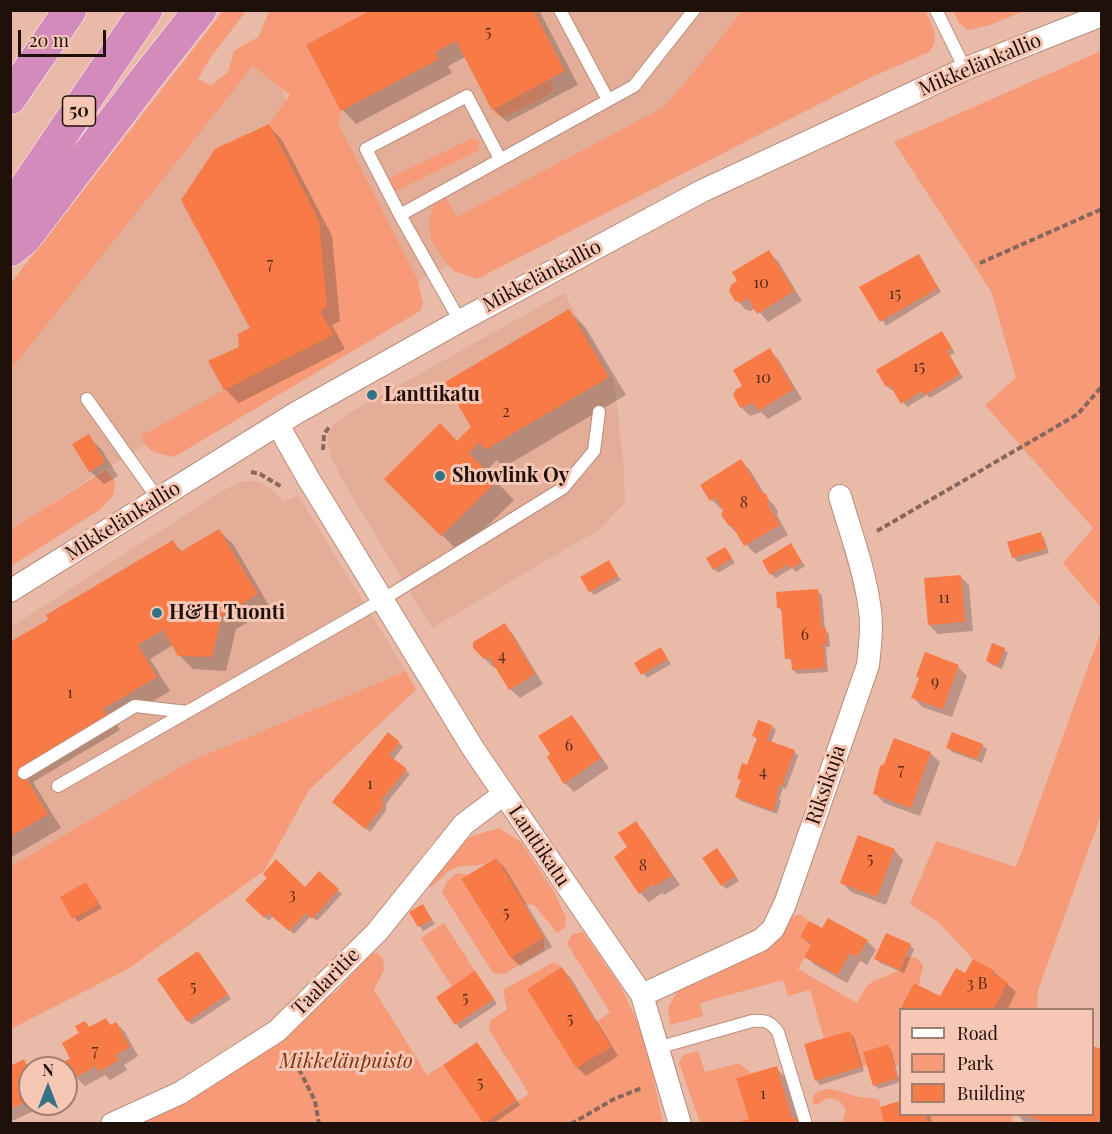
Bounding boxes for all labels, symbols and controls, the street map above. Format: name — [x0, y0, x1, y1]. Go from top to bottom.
scale bar — [21, 18, 110, 56]
house number: 5 — [485, 22, 491, 42]
text: 20 m — [29, 28, 69, 52]
street label: Mikkelänkallio — [915, 28, 1045, 102]
road number: 50 — [62, 96, 96, 126]
street label: Mikkelänkallio — [479, 235, 605, 317]
house number: 7 — [267, 254, 273, 274]
house number: 10 — [753, 273, 769, 293]
house number: 15 — [889, 284, 901, 304]
house number: 15 — [913, 357, 925, 377]
house number: 10 — [755, 368, 771, 388]
place label: Lanttikatu — [384, 383, 480, 407]
marker: Lanttikatu — [365, 388, 379, 402]
house number: 2 — [502, 402, 510, 422]
place label: Showlink Oy — [452, 464, 569, 488]
marker: Showlink Oy — [433, 469, 447, 483]
street label: Mikkelänkallio — [61, 476, 185, 566]
house number: 8 — [740, 493, 748, 513]
house number: 11 — [938, 588, 950, 608]
place label: H&H Tuonti — [169, 601, 285, 625]
marker: H&H Tuonti — [150, 606, 164, 620]
house number: 6 — [801, 625, 809, 645]
house number: 4 — [498, 646, 506, 666]
house number: 9 — [931, 672, 939, 692]
house number: 1 — [67, 683, 73, 703]
house number: 6 — [565, 736, 573, 756]
street label: Riksikuja — [801, 742, 851, 828]
house number: 7 — [898, 760, 904, 780]
house number: 4 — [759, 762, 767, 782]
house number: 1 — [367, 774, 373, 794]
street label: Lanttikatu — [503, 801, 575, 891]
house number: 5 — [867, 849, 873, 869]
house number: 8 — [639, 856, 647, 876]
house number: 3 — [288, 885, 296, 905]
house number: 5 — [503, 903, 509, 923]
street label: Taalaritie — [287, 943, 365, 1021]
house number: 3 B — [966, 974, 988, 994]
house number: 5 — [190, 977, 196, 997]
house number: 5 — [462, 988, 468, 1008]
legend — [899, 1008, 1094, 1116]
house number: 5 — [567, 1009, 573, 1029]
text: Road — [957, 1021, 998, 1045]
house number: 7 — [92, 1041, 98, 1061]
park label: Mikkelänpuisto — [279, 1050, 413, 1074]
text: Park — [957, 1051, 994, 1075]
north arrow — [18, 1056, 78, 1116]
text: N — [42, 1059, 54, 1080]
house number: 5 — [477, 1073, 483, 1093]
text: Building — [957, 1081, 1025, 1105]
house number: 1 — [760, 1084, 766, 1104]

